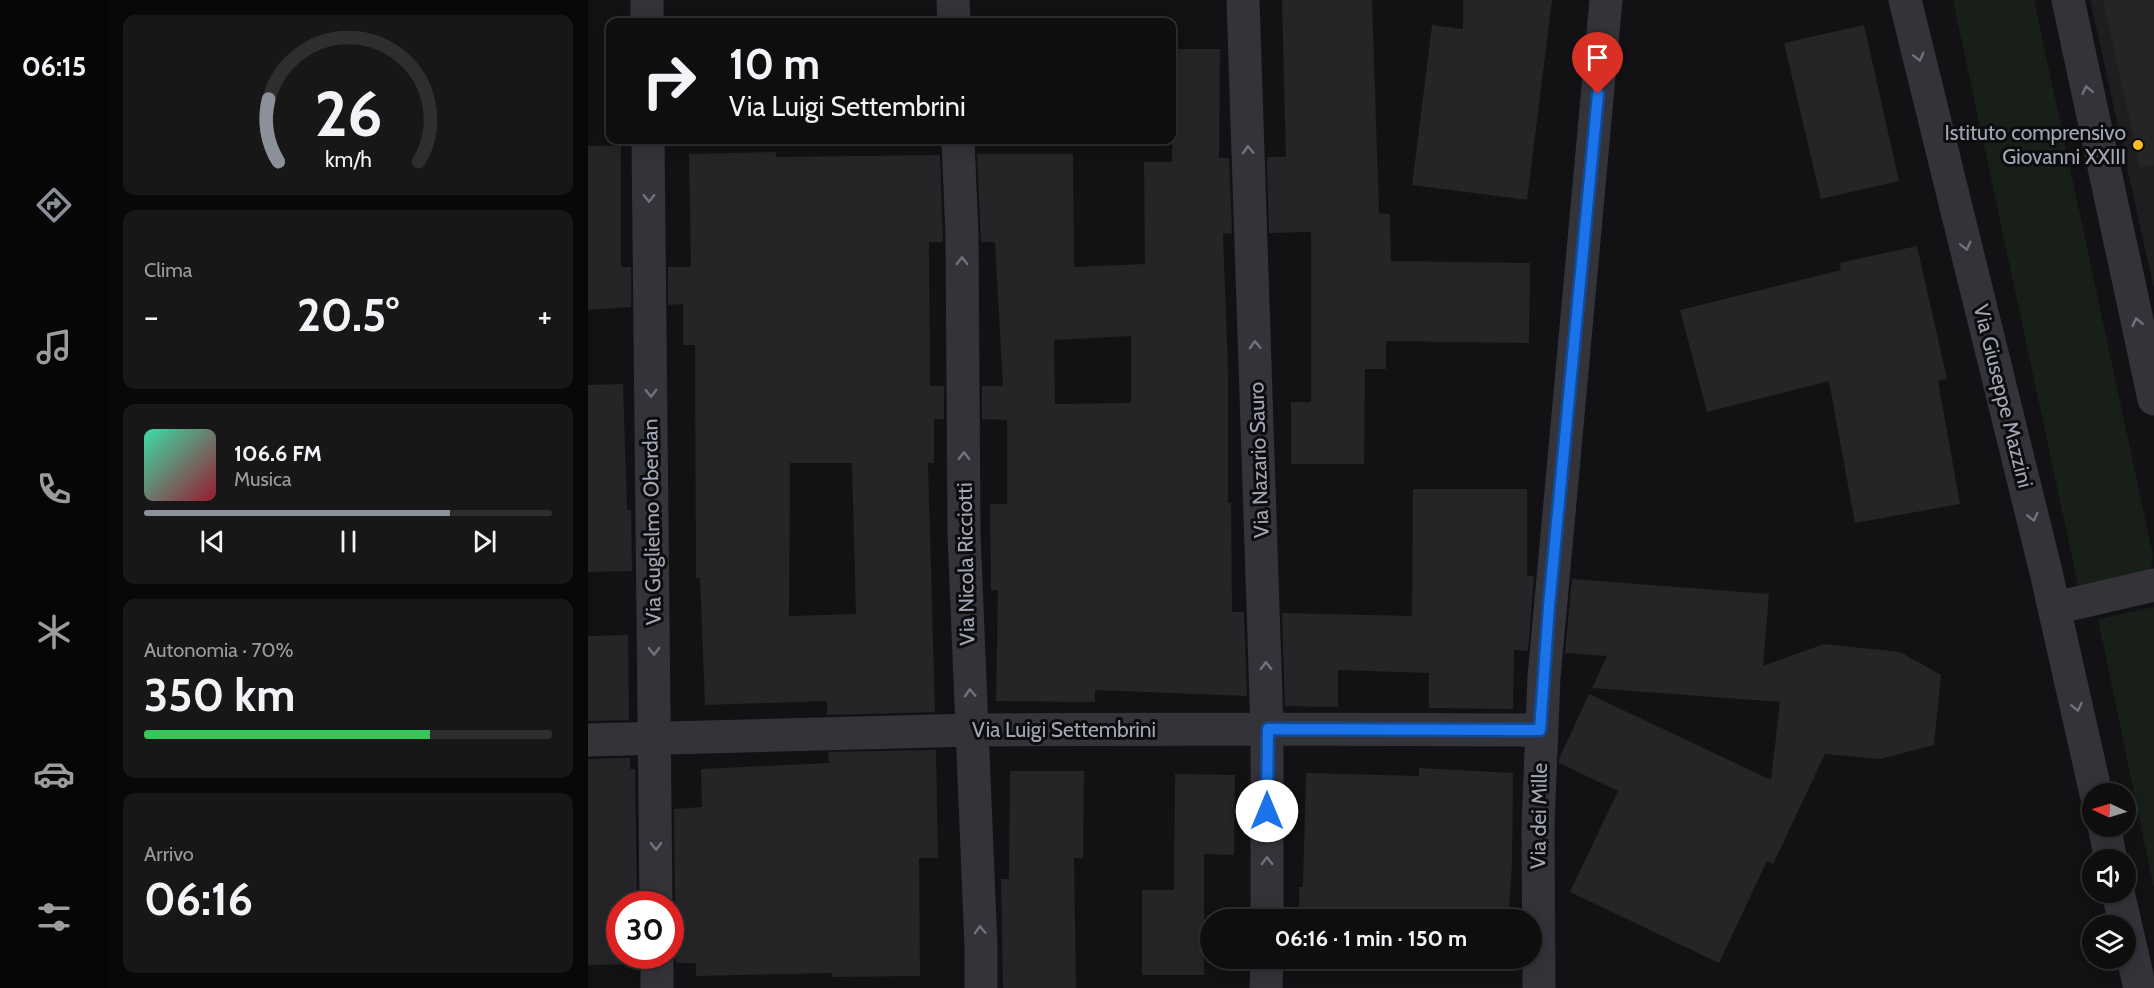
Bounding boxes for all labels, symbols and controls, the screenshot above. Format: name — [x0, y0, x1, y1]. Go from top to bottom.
pin — [1572, 32, 1623, 94]
text: 10 m — [729, 38, 820, 90]
icon: arrive — [1581, 41, 1614, 74]
icon: right — [630, 42, 708, 120]
text: 06:15 — [22, 50, 86, 83]
one-way arrow — [1912, 52, 1925, 62]
text: 26 — [314, 76, 382, 152]
one-way arrow — [2082, 85, 2095, 95]
text: Via Luigi Settembrini — [729, 90, 966, 123]
place label: Istituto comprensivo Giovanni XXIII — [1945, 120, 2126, 169]
marker: Istituto comprensivo Giovanni XXIII — [2131, 138, 2145, 152]
text: km/h — [325, 146, 371, 172]
one-way arrow — [1242, 146, 1255, 155]
icon: directions — [33, 184, 75, 226]
one-way arrow — [643, 193, 655, 202]
one-way arrow — [1958, 241, 1971, 251]
one-way arrow — [956, 256, 968, 265]
text: Clima — [144, 258, 192, 282]
text: 20.5° — [297, 288, 399, 342]
text: − — [144, 296, 159, 336]
text: + — [537, 296, 552, 336]
street label: Via Giuseppe Mazzini — [1969, 302, 2038, 490]
one-way arrow — [2131, 317, 2144, 327]
icon: music — [33, 326, 75, 368]
one-way arrow — [1249, 341, 1261, 350]
street label: Via Nazario Sauro — [1243, 382, 1274, 539]
one-way arrow — [645, 388, 657, 397]
street label: Via Guglielmo Oberdan — [637, 419, 666, 625]
text: 106.6 FM — [234, 440, 322, 467]
one-way arrow — [958, 451, 970, 460]
text: Musica — [234, 467, 292, 491]
icon: phone — [33, 468, 75, 510]
street label: Via Nicola Ricciotti — [952, 482, 979, 646]
one-way arrow — [2025, 512, 2038, 522]
icon: previous — [196, 525, 229, 558]
icon: pause — [332, 525, 365, 558]
icon: next — [468, 525, 501, 558]
icon: climate — [33, 611, 75, 653]
text: Autonomia · 70% — [144, 638, 293, 662]
one-way arrow — [647, 646, 660, 655]
one-way arrow — [1259, 662, 1272, 671]
text: 350 km — [144, 668, 295, 722]
one-way arrow — [964, 688, 977, 697]
one-way arrow — [2070, 702, 2083, 712]
street label: Via Luigi Settembrini — [972, 717, 1156, 742]
icon: car — [33, 753, 75, 795]
street label: Via dei Mille — [1525, 762, 1552, 869]
position arrow — [1235, 779, 1299, 843]
north arrow — [2082, 783, 2136, 837]
map controls — [2082, 783, 2136, 969]
one-way arrow — [649, 841, 662, 850]
text: Arrivo — [144, 842, 194, 866]
button: sound — [2082, 849, 2136, 903]
one-way arrow — [1261, 857, 1273, 866]
text: 06:16 — [144, 872, 253, 926]
speed limit sign: 30 — [606, 891, 684, 969]
icon: filters — [33, 896, 75, 938]
button: layers — [2082, 915, 2136, 969]
one-way arrow — [974, 925, 987, 934]
text: 06:16 · 1 min · 150 m — [1275, 925, 1467, 952]

